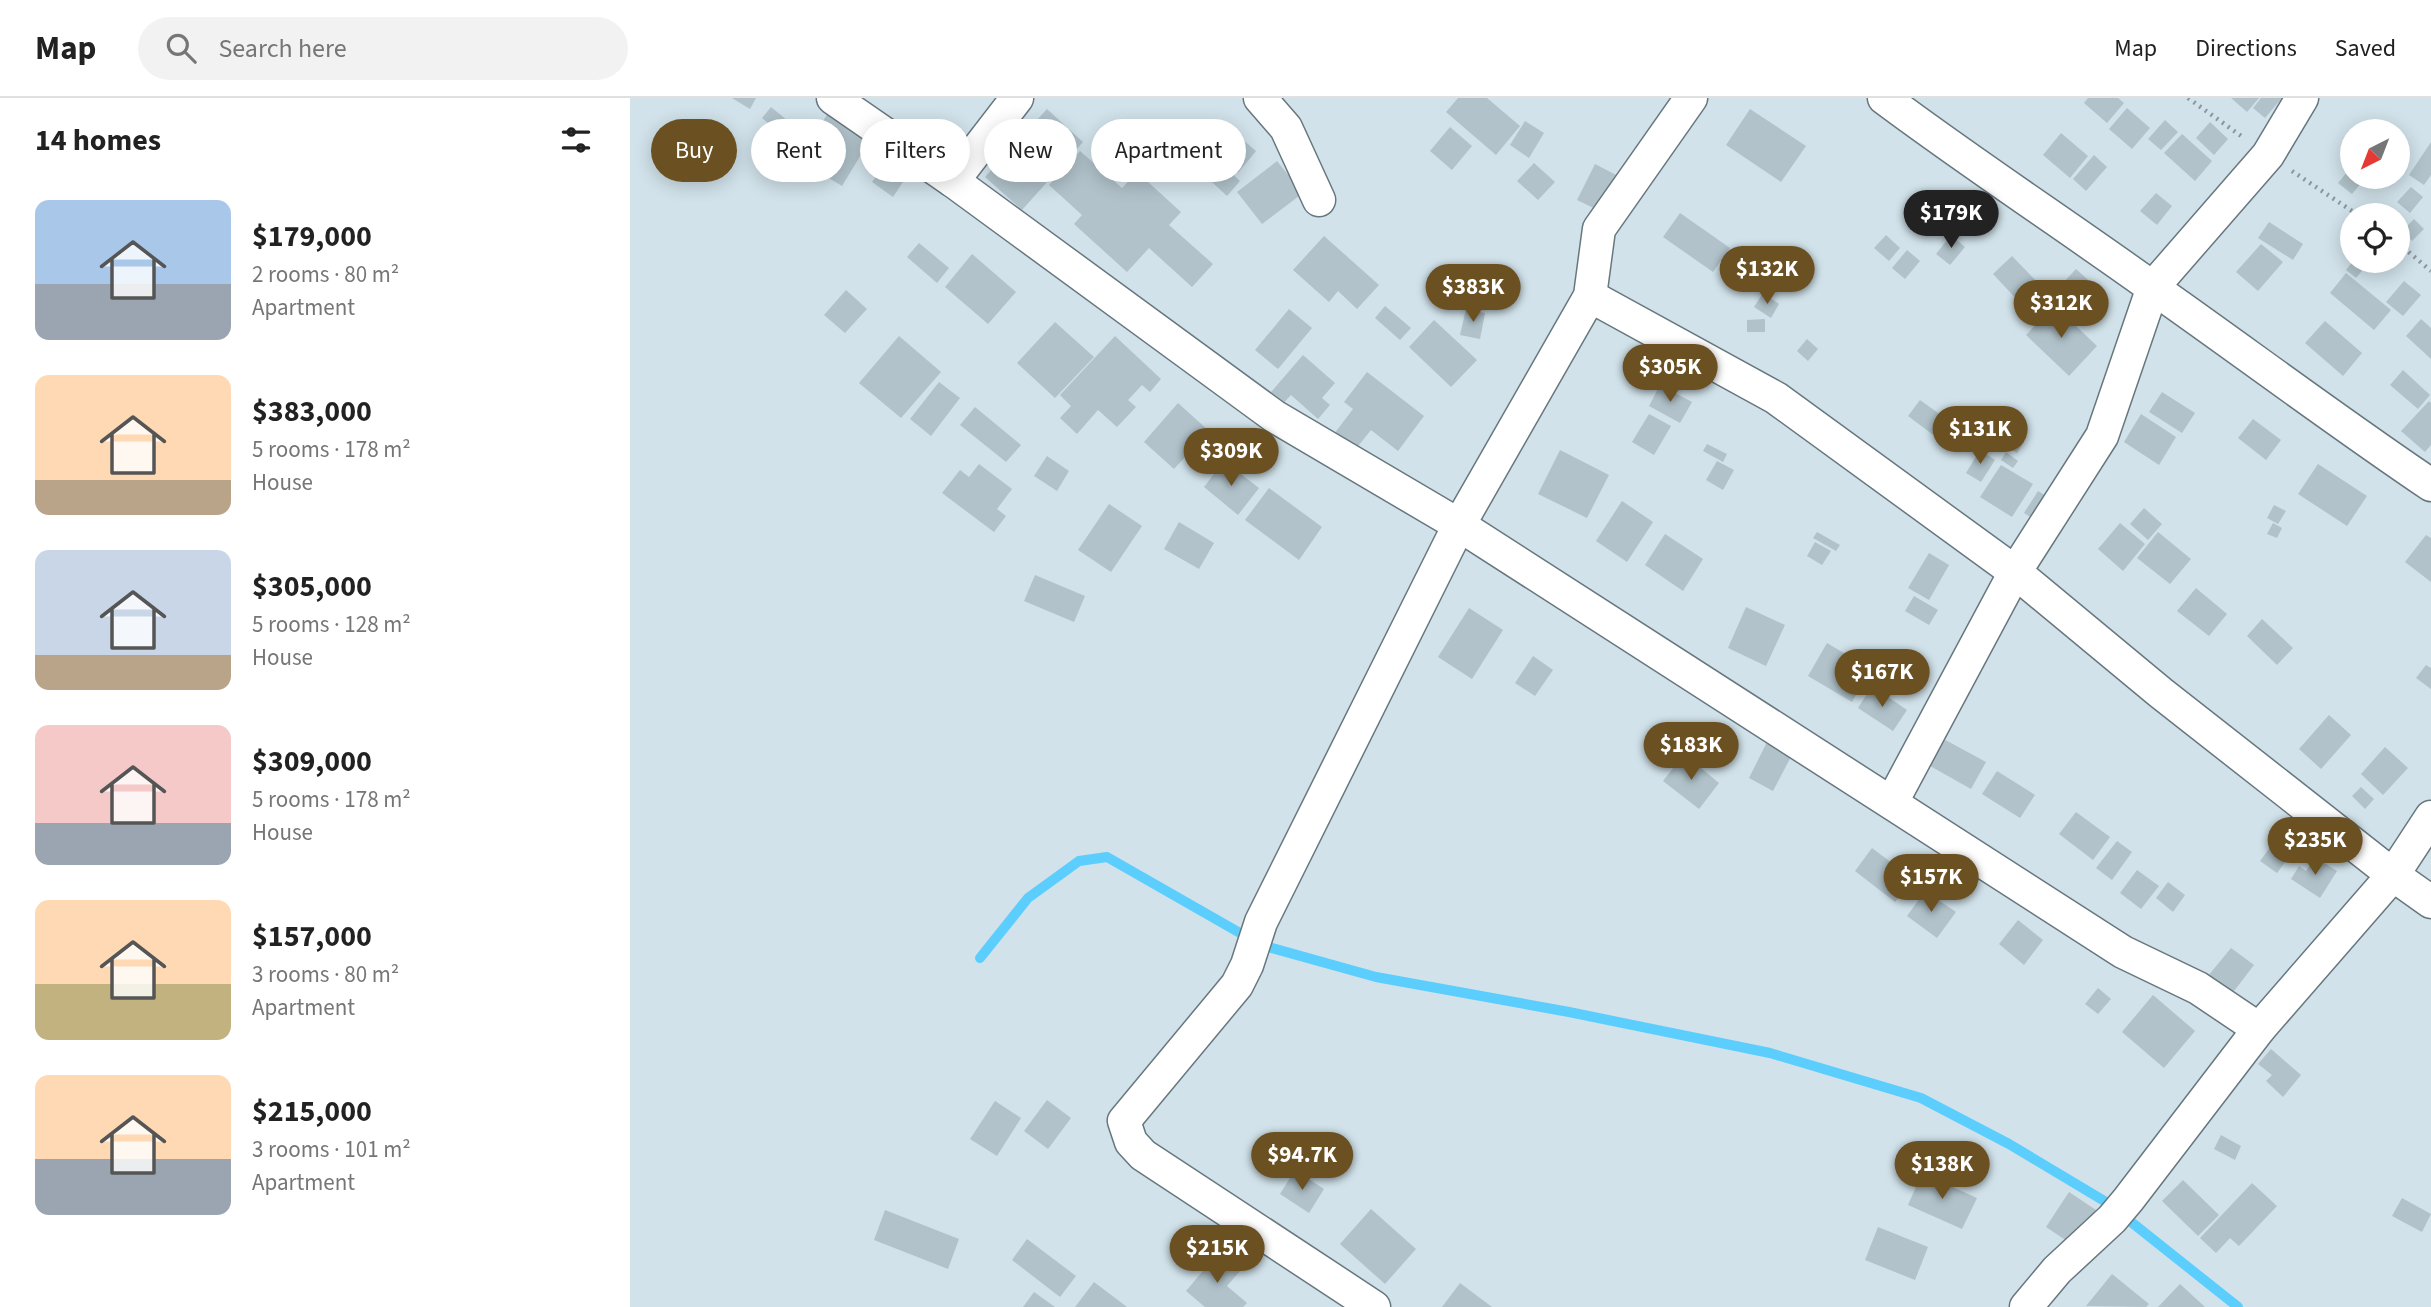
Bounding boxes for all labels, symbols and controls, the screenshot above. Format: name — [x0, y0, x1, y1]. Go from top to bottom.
search box — [138, 17, 628, 80]
text: Map — [35, 25, 96, 72]
icon: search — [162, 29, 200, 67]
text: Search here — [218, 30, 347, 67]
text: Map — [2114, 31, 2157, 66]
text: Directions — [2195, 31, 2297, 66]
text: Saved — [2335, 31, 2396, 66]
text: 14 homes — [35, 119, 161, 162]
chip: Buy — [651, 119, 737, 182]
chip: Rent — [751, 119, 846, 182]
chip: Filters — [860, 119, 970, 182]
chip: New — [984, 119, 1077, 182]
chip: Apartment — [1091, 119, 1246, 182]
north arrow — [2340, 119, 2410, 189]
map controls — [2340, 119, 2410, 273]
icon: filters — [557, 121, 595, 159]
pin: $179K — [1902, 190, 2000, 250]
text: $179K — [1920, 196, 1982, 229]
button: locate — [2340, 203, 2410, 273]
text: $179,000 — [252, 215, 372, 258]
icon: home — [91, 228, 175, 312]
pin: $132K — [1718, 246, 1816, 306]
text: $132K — [1736, 252, 1798, 285]
text: 2 rooms · 80 m² — [252, 258, 399, 291]
pin: $383K — [1424, 264, 1522, 324]
text: $383K — [1442, 270, 1504, 303]
pin: $312K — [2012, 280, 2110, 340]
text: $312K — [2030, 286, 2092, 319]
text: Apartment — [252, 291, 355, 324]
pin: $305K — [1621, 344, 1719, 404]
text: $305K — [1639, 350, 1701, 383]
text: $383,000 — [252, 390, 372, 433]
icon: home — [91, 403, 175, 487]
pin: $131K — [1931, 406, 2029, 466]
text: $131K — [1949, 412, 2011, 445]
pin: $309K — [1182, 428, 1280, 488]
text: 5 rooms · 178 m² — [252, 433, 411, 466]
text: $309K — [1200, 434, 1262, 467]
text: House — [252, 466, 313, 499]
text: $305,000 — [252, 565, 372, 608]
icon: home — [91, 578, 175, 662]
text: 5 rooms · 128 m² — [252, 608, 411, 641]
text: House — [252, 641, 313, 674]
pin: $167K — [1833, 650, 1931, 709]
text: $167K — [1851, 655, 1913, 688]
pin: $183K — [1642, 722, 1740, 782]
text: $183K — [1660, 728, 1722, 761]
text: $309,000 — [252, 740, 372, 783]
icon: home — [91, 753, 175, 837]
text: 5 rooms · 178 m² — [252, 783, 411, 816]
text: House — [252, 816, 313, 849]
pin: $235K — [2266, 818, 2364, 877]
text: $235K — [2284, 823, 2346, 856]
pin: $157K — [1882, 854, 1980, 914]
text: $157K — [1900, 860, 1962, 893]
text: $157,000 — [252, 915, 372, 958]
icon: home — [91, 928, 175, 1012]
text: 3 rooms · 80 m² — [252, 958, 399, 991]
text: Apartment — [252, 991, 355, 1024]
text: $215,000 — [252, 1090, 372, 1133]
icon: home — [91, 1103, 175, 1187]
pin: $94.7K — [1245, 1132, 1359, 1192]
text: 3 rooms · 101 m² — [252, 1133, 411, 1166]
text: $94.7K — [1267, 1138, 1337, 1171]
pin: $138K — [1893, 1142, 1991, 1201]
text: $138K — [1911, 1147, 1973, 1180]
text: Apartment — [252, 1166, 355, 1199]
pin: $215K — [1168, 1226, 1266, 1285]
text: $215K — [1186, 1231, 1248, 1264]

